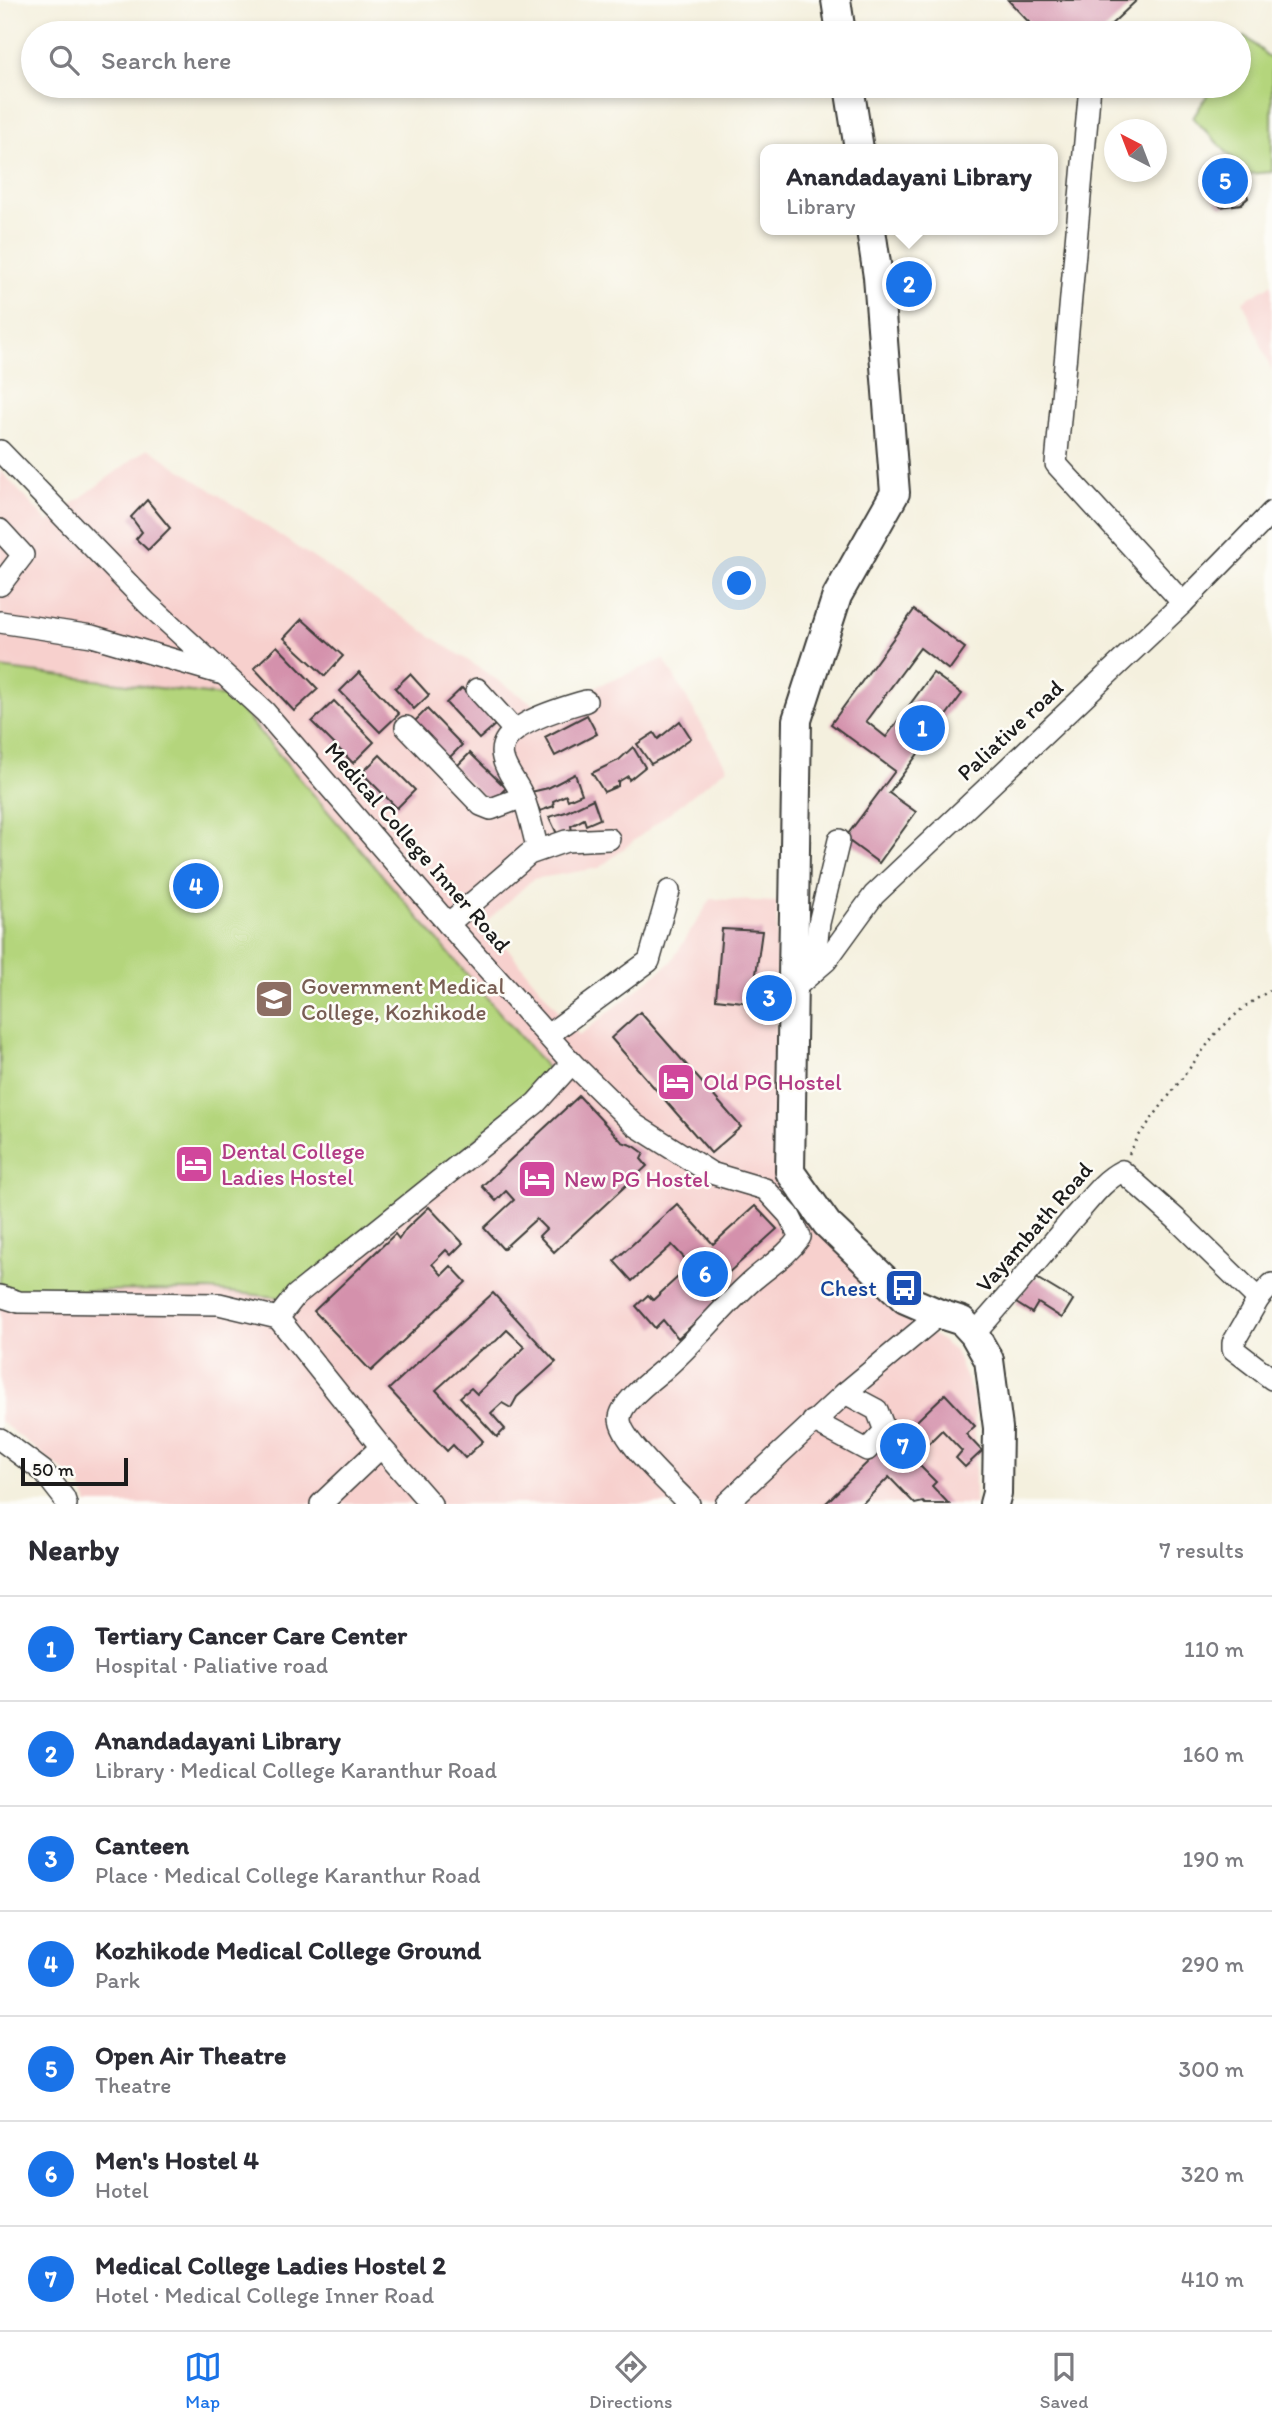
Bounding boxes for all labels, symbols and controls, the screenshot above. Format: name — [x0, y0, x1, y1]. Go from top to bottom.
search box — [21, 21, 1251, 98]
icon: search — [45, 41, 83, 79]
text: Search here — [101, 44, 231, 76]
north arrow — [1104, 119, 1167, 182]
popup — [760, 144, 1058, 235]
pin: 5 — [1202, 155, 1248, 207]
text: Anandadayani Library — [786, 160, 1032, 192]
text: Library — [786, 192, 856, 220]
pin: 2 — [886, 258, 932, 310]
your location — [722, 566, 756, 600]
street label: Paliative road — [951, 674, 1069, 786]
pin: 1 — [899, 702, 945, 754]
street label: Medical College Inner Road — [319, 736, 517, 958]
pin: 4 — [173, 860, 219, 912]
place label: Government Medical College, Kozhikode — [301, 972, 505, 1026]
pin: 3 — [746, 972, 792, 1024]
school or university icon: Government Medical College, Kozhikode — [253, 978, 295, 1020]
hotel icon: Old PG Hostel — [655, 1061, 697, 1103]
place label: Old PG Hostel — [703, 1068, 842, 1096]
place label: Dental College Ladies Hostel — [221, 1137, 365, 1191]
hotel icon: Dental College Ladies Hostel — [173, 1143, 215, 1185]
street label: Vayambath Road — [970, 1156, 1099, 1298]
hotel icon: New PG Hostel — [516, 1158, 558, 1200]
place label: New PG Hostel — [564, 1165, 710, 1193]
pin: 6 — [682, 1248, 728, 1300]
bus stop icon: Chest — [883, 1267, 925, 1309]
place label: Chest — [820, 1274, 877, 1302]
pin: 7 — [880, 1420, 926, 1472]
scale bar — [21, 1455, 128, 1487]
text: 50 m — [32, 1458, 74, 1481]
text: Nearby — [28, 1531, 119, 1568]
text: 7 results — [1159, 1536, 1244, 1564]
text: Tertiary Cancer Care Center — [95, 1619, 407, 1651]
text: 1 — [46, 1635, 56, 1663]
text: 110 m — [1184, 1635, 1244, 1663]
text: Hospital · Paliative road — [95, 1651, 328, 1679]
text: Anandadayani Library — [95, 1724, 341, 1756]
text: 2 — [45, 1740, 57, 1768]
text: 160 m — [1182, 1740, 1244, 1768]
text: Library · Medical College Karanthur Road — [95, 1756, 497, 1784]
text: Canteen — [95, 1829, 189, 1861]
text: 3 — [45, 1845, 57, 1873]
text: 190 m — [1183, 1845, 1244, 1873]
text: Place · Medical College Karanthur Road — [95, 1861, 481, 1889]
text: Kozhikode Medical College Ground — [95, 1934, 481, 1966]
text: 4 — [44, 1950, 58, 1978]
text: 290 m — [1181, 1950, 1244, 1978]
text: Park — [95, 1966, 140, 1994]
text: Open Air Theatre — [95, 2039, 286, 2071]
text: 5 — [45, 2055, 57, 2083]
text: 300 m — [1179, 2055, 1244, 2083]
text: Theatre — [95, 2071, 171, 2099]
text: Men's Hostel 4 — [95, 2144, 259, 2176]
text: 6 — [45, 2160, 57, 2188]
text: 320 m — [1181, 2160, 1244, 2188]
text: Hotel — [95, 2176, 149, 2204]
text: Medical College Ladies Hostel 2 — [95, 2249, 446, 2281]
text: 7 — [45, 2265, 57, 2293]
text: 410 m — [1181, 2265, 1244, 2293]
text: Hotel · Medical College Inner Road — [95, 2281, 434, 2309]
tab: Map — [184, 2348, 222, 2413]
tab: Directions — [589, 2348, 673, 2413]
tab: Saved — [1040, 2348, 1088, 2413]

